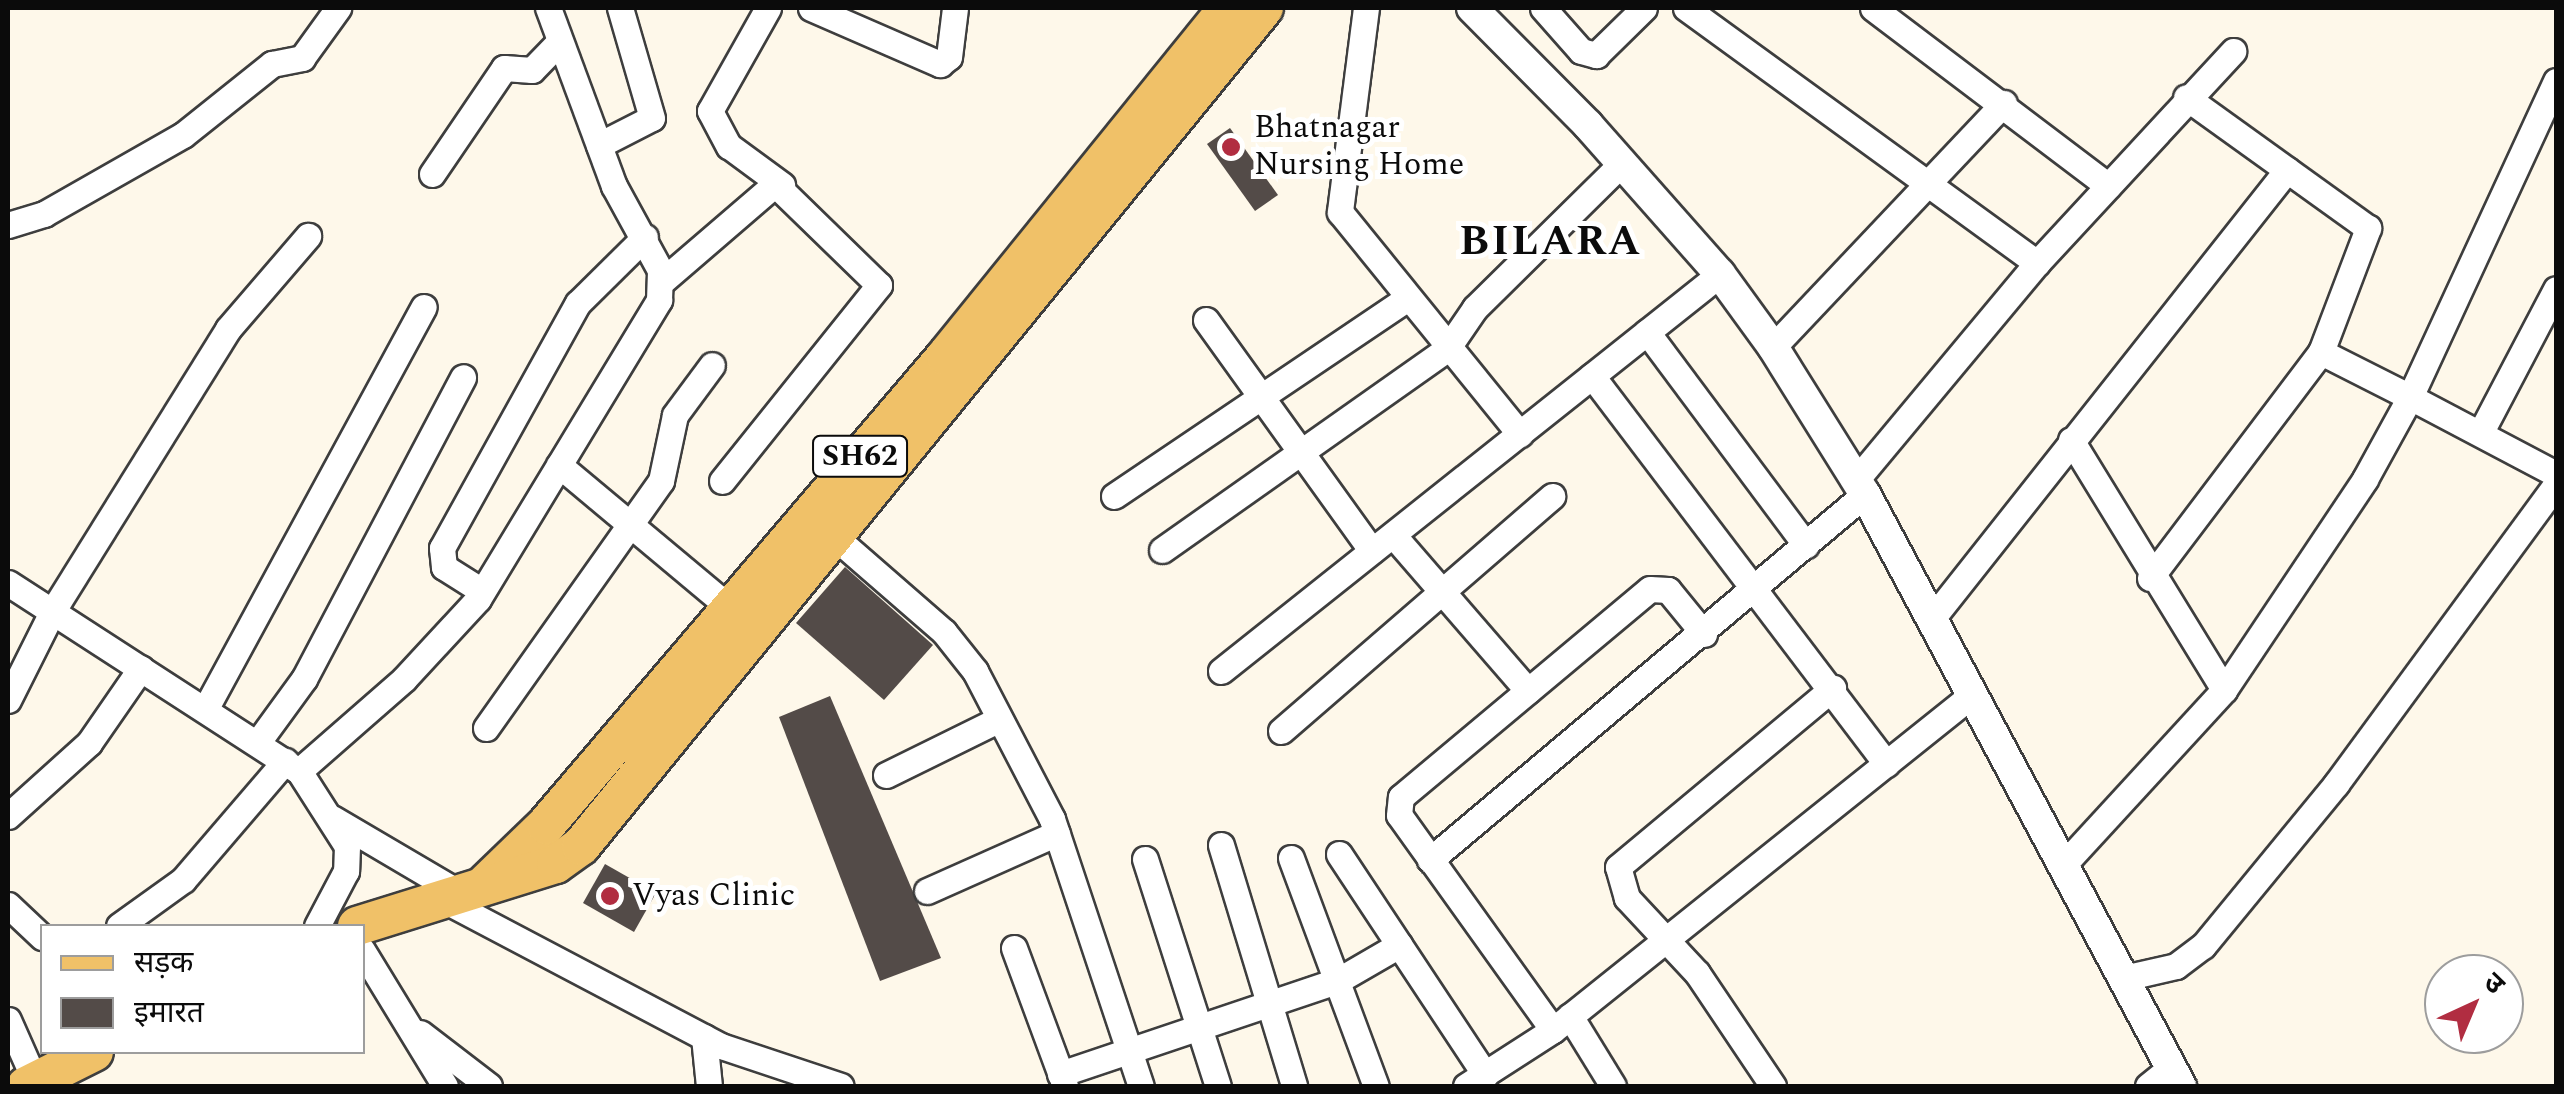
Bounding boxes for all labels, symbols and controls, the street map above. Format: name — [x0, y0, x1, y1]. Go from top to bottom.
place label: Bhatnagar Nursing Home — [1254, 110, 1464, 185]
marker: Bhatnagar Nursing Home — [1218, 134, 1244, 160]
district label: BILARA — [1459, 217, 1643, 267]
road number: SH62 — [810, 431, 910, 481]
place label: Vyas Clinic — [632, 877, 795, 915]
marker: Vyas Clinic — [597, 883, 623, 909]
legend — [40, 924, 365, 1054]
text: सड़क — [134, 940, 193, 986]
north arrow — [2424, 954, 2524, 1054]
text: उ — [2473, 962, 2515, 1005]
text: इमारत — [134, 990, 204, 1036]

